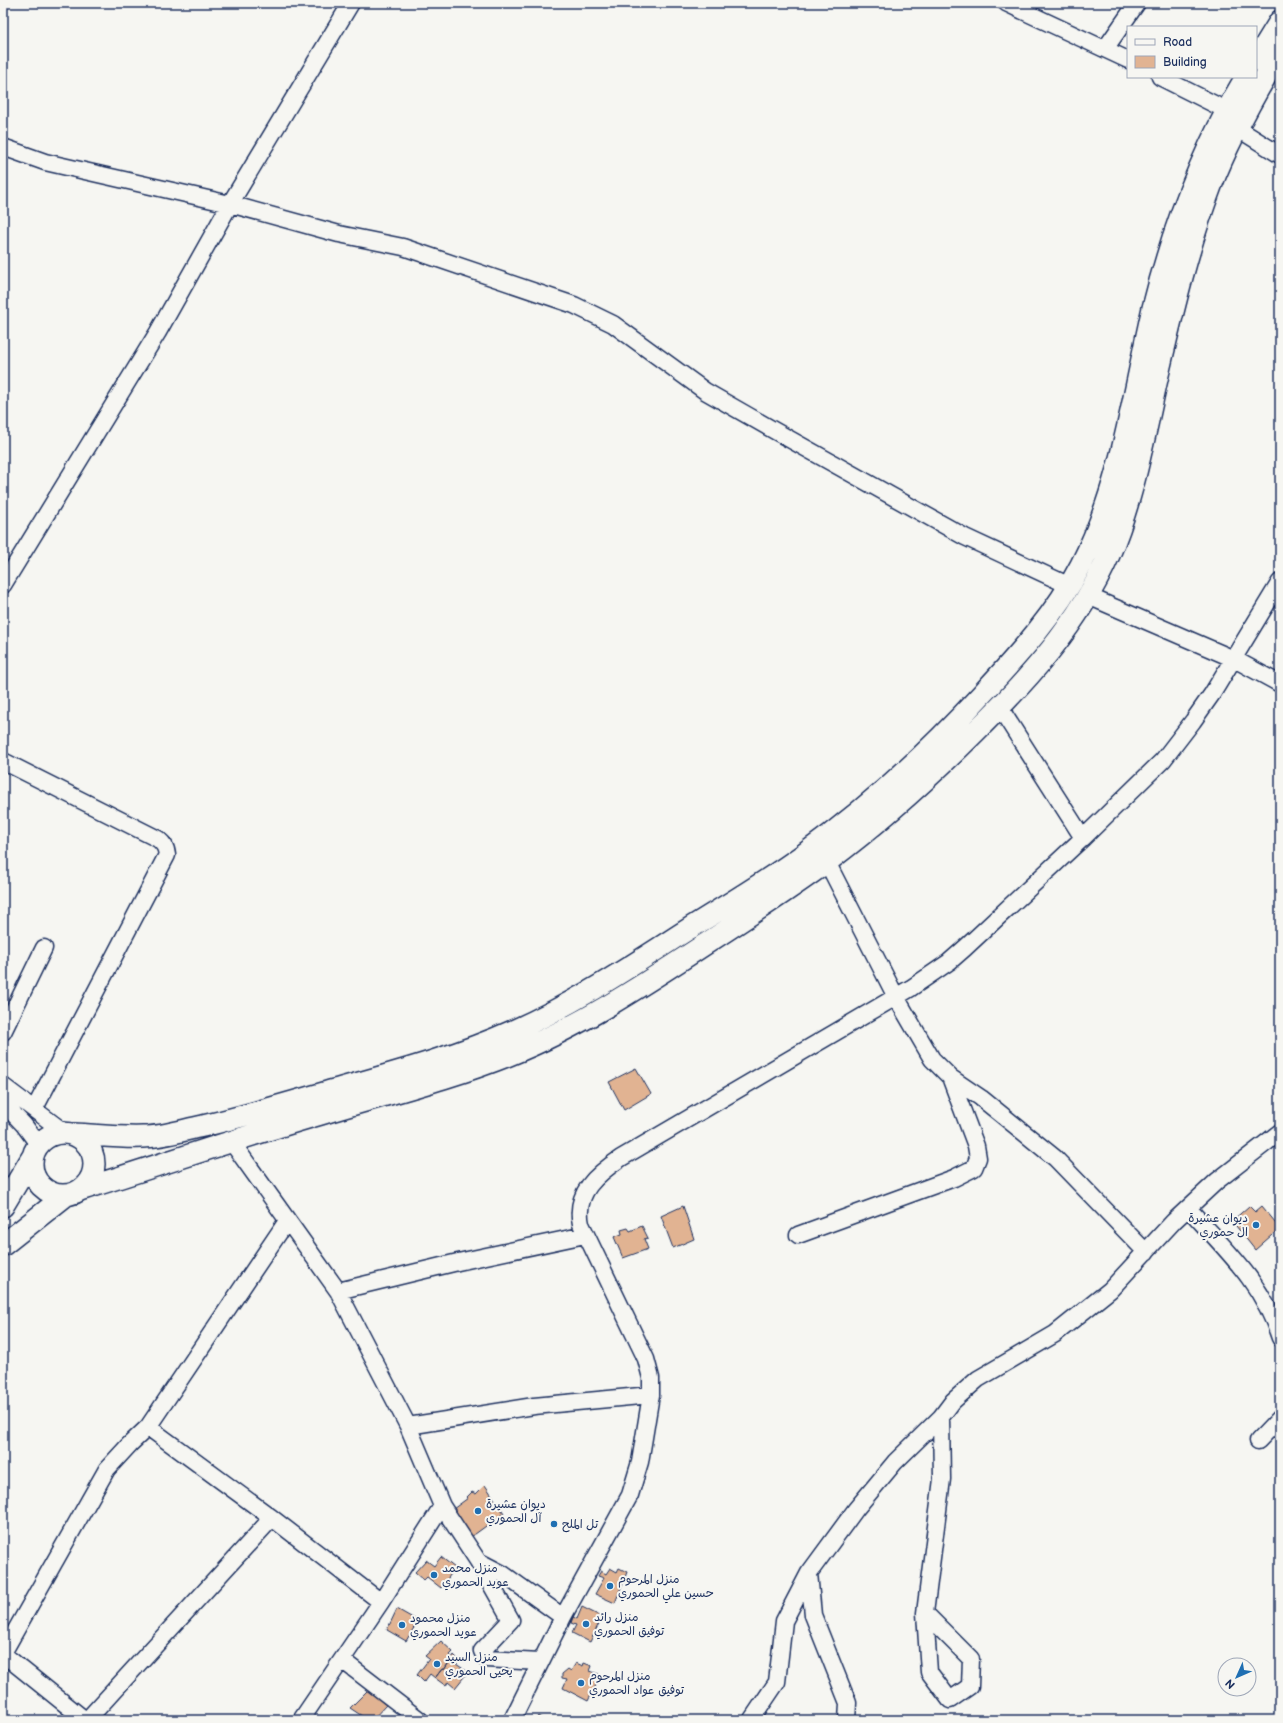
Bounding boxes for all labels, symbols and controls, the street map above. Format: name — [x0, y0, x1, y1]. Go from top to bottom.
legend — [1127, 26, 1257, 78]
text: Road — [1163, 35, 1192, 50]
text: Building — [1163, 55, 1207, 70]
place label: ديوان عشيرة ال حموري — [1188, 1211, 1248, 1241]
marker: ديوان عشيرة ال حموري — [1251, 1220, 1261, 1230]
place label: ديوان عشيرة آل الحموري — [486, 1497, 546, 1527]
marker: ديوان عشيرة آل الحموري — [473, 1506, 483, 1516]
place label: تل الملح — [562, 1517, 599, 1533]
marker: تل الملح — [549, 1519, 559, 1529]
place label: منزل محمد عويد الحموري — [442, 1561, 509, 1591]
marker: منزل محمد عويد الحموري — [429, 1570, 439, 1580]
place label: منزل المرحوم حسين علي الحموري — [618, 1572, 714, 1604]
marker: منزل المرحوم حسين علي الحموري — [605, 1581, 615, 1591]
place label: منزل رائد توفيق الحموري — [594, 1610, 665, 1640]
place label: منزل محمود عويد الحموري — [410, 1611, 477, 1641]
marker: منزل رائد توفيق الحموري — [581, 1619, 591, 1629]
marker: منزل محمود عويد الحموري — [397, 1620, 407, 1630]
place label: منزل السيد يحيى الحموري — [445, 1650, 513, 1680]
north arrow — [1217, 1657, 1257, 1697]
marker: منزل السيد يحيى الحموري — [432, 1659, 442, 1669]
place label: منزل المرحوم توفيق عواد الحموري — [589, 1669, 685, 1699]
text: N — [1223, 1676, 1238, 1691]
marker: منزل المرحوم توفيق عواد الحموري — [576, 1678, 586, 1688]

